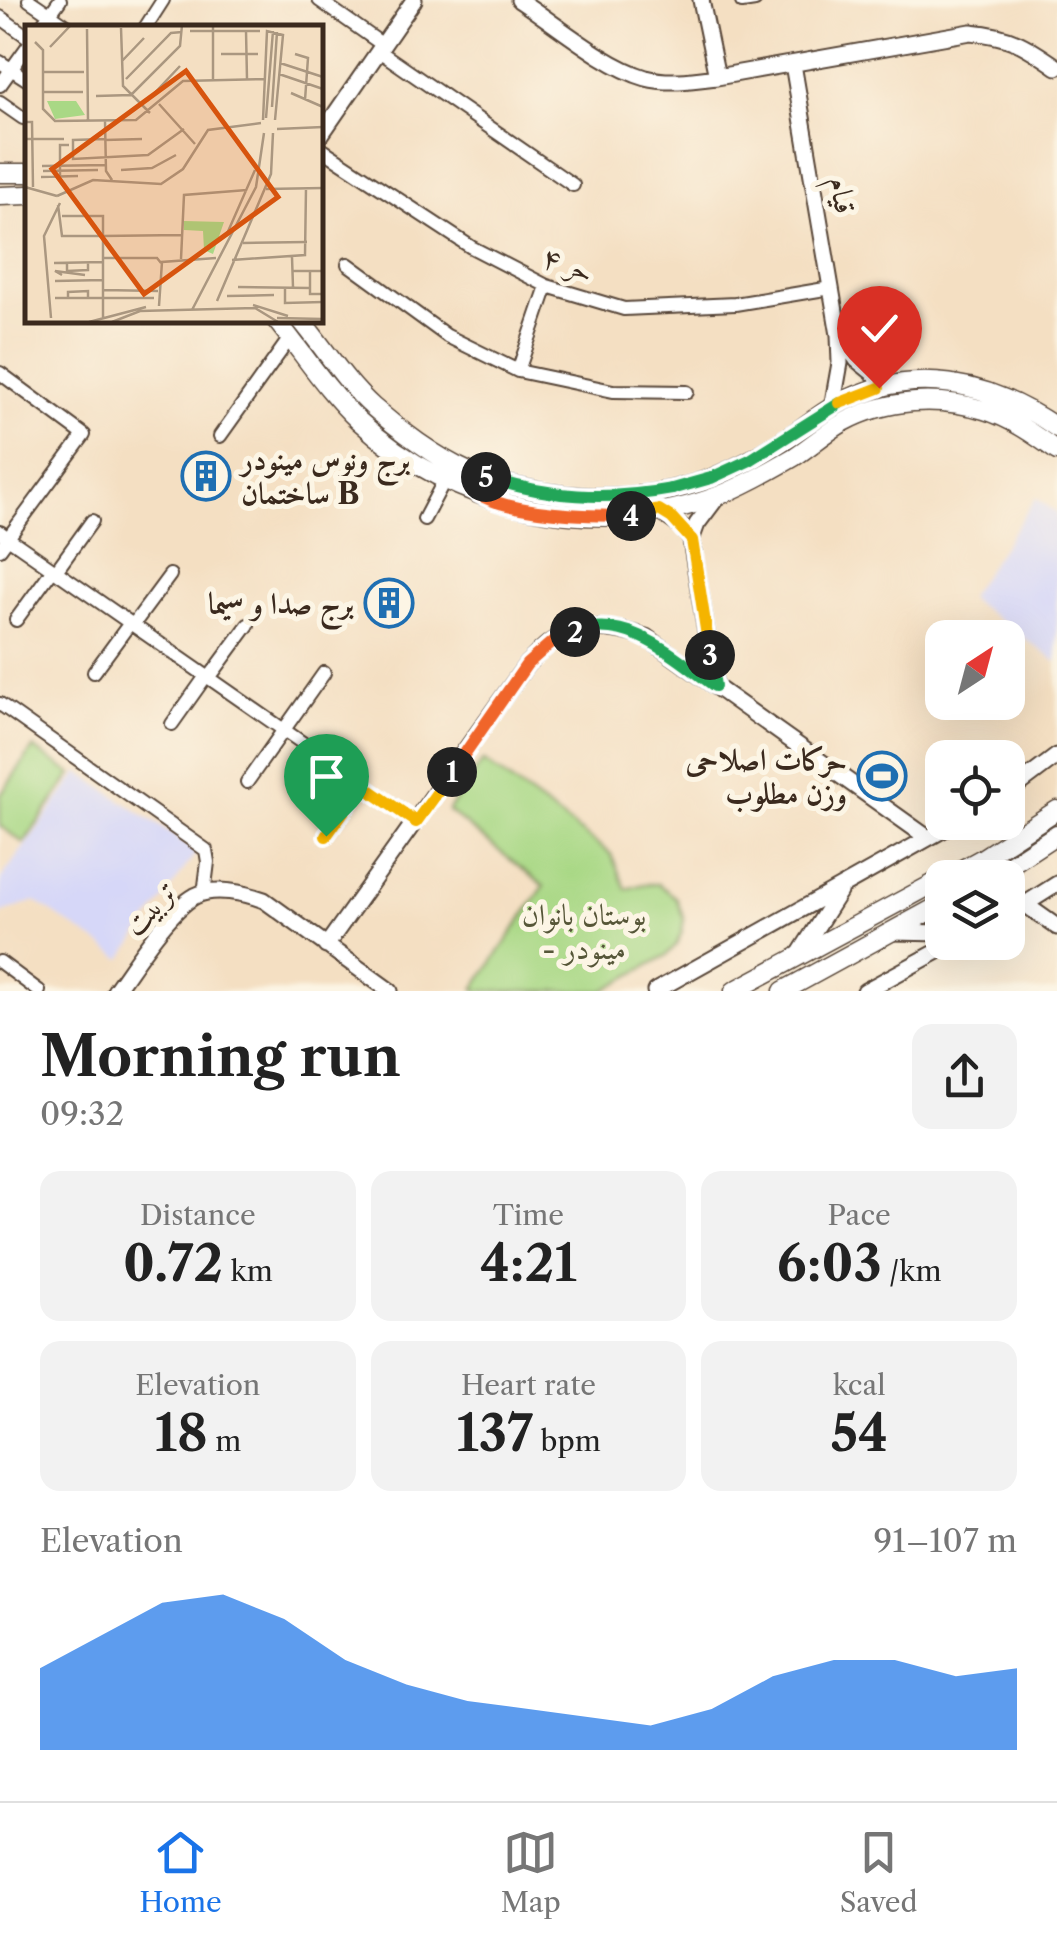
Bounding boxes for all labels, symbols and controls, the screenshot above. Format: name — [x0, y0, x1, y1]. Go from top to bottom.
inset map — [25, 25, 322, 322]
street label: قیام — [814, 174, 864, 218]
street label: حر ۴ — [537, 238, 599, 290]
pin — [837, 286, 922, 389]
icon: check — [852, 301, 907, 356]
place label: برج ونوس مینودر ساختمان B — [238, 441, 411, 512]
building icon: برج ونوس مینودر ساختمان B — [180, 450, 232, 502]
pin: 5 — [461, 452, 511, 502]
text: 5 — [478, 460, 494, 494]
pin: 4 — [606, 491, 656, 541]
text: 4 — [623, 499, 639, 533]
building icon: برج صدا و سیما — [363, 577, 415, 629]
place label: برج صدا و سیما — [208, 585, 355, 631]
pin: 2 — [550, 607, 600, 657]
text: 2 — [567, 615, 583, 649]
north arrow — [925, 620, 1025, 720]
map controls — [925, 620, 1025, 960]
pin: 3 — [685, 630, 735, 680]
text: 3 — [702, 638, 718, 672]
pin — [284, 734, 369, 837]
button: locate — [925, 740, 1025, 840]
place label: حرکات اصلاحی وزن مطلوب — [685, 741, 847, 813]
pin: 1 — [427, 747, 477, 797]
icon: arrive — [299, 749, 354, 804]
sports icon: حرکات اصلاحی وزن مطلوب — [856, 750, 908, 802]
text: 1 — [446, 755, 458, 789]
button: layers — [925, 860, 1025, 960]
street label: تربیت — [115, 873, 185, 943]
park label: بوستان بانوان - مینودر — [522, 896, 646, 968]
text: Morning run — [40, 1023, 401, 1090]
button: share — [912, 1024, 1017, 1129]
text: 09:32 — [40, 1094, 124, 1133]
text: Distance — [140, 1198, 256, 1232]
text: Time — [493, 1198, 564, 1232]
text: Pace — [828, 1198, 891, 1232]
text: 0.72 — [123, 1232, 223, 1294]
text: 4:21 — [480, 1232, 577, 1294]
text: 6:03 — [777, 1232, 882, 1294]
text: km — [223, 1254, 273, 1288]
text: /km — [882, 1254, 941, 1288]
text: Elevation — [135, 1368, 260, 1402]
text: Heart rate — [461, 1368, 596, 1402]
text: kcal — [833, 1368, 886, 1402]
text: 18 — [154, 1402, 208, 1464]
text: 137 — [456, 1402, 533, 1464]
text: 54 — [831, 1402, 888, 1464]
text: m — [208, 1424, 241, 1458]
text: bpm — [533, 1424, 601, 1458]
text: Elevation — [40, 1521, 183, 1560]
text: 91–107 m — [874, 1521, 1017, 1560]
tab: Home — [139, 1825, 222, 1919]
tab: Map — [501, 1825, 561, 1919]
tab: Saved — [840, 1825, 918, 1919]

